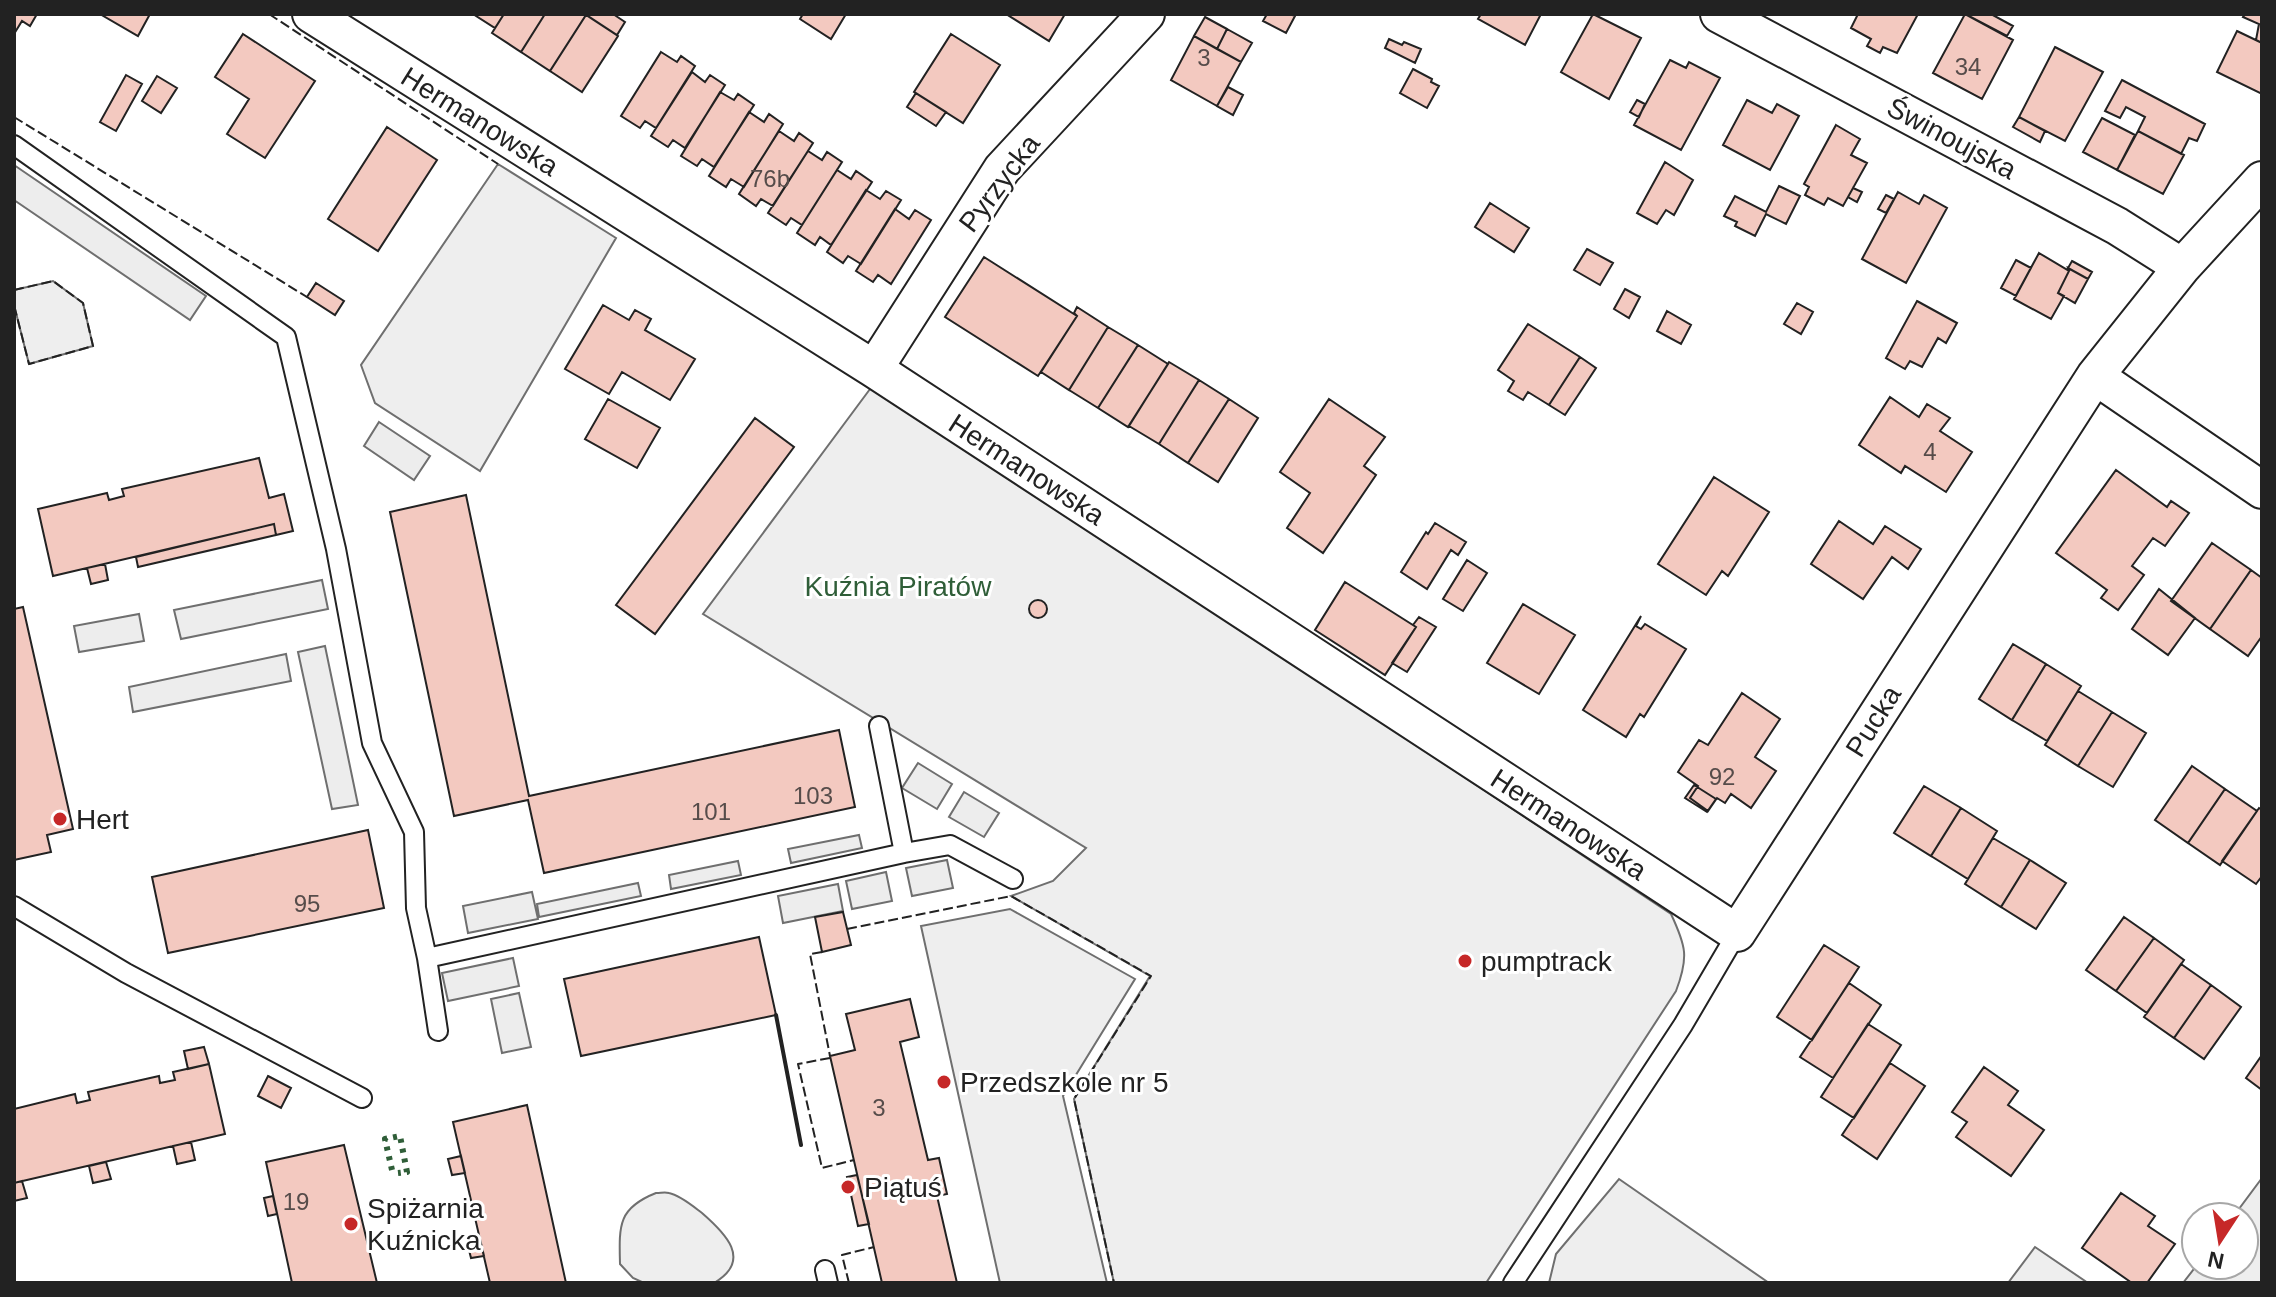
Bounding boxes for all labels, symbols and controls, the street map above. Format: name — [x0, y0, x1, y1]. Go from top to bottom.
house number: 3 — [1197, 44, 1211, 71]
house number: 34 — [1955, 53, 1981, 80]
street label: Hermanowska — [396, 61, 564, 182]
street label: Świnoujska — [1882, 91, 2022, 186]
street label: Pyrzycka — [953, 128, 1046, 238]
house number: 76b — [750, 165, 790, 192]
street label: Hermanowska — [943, 408, 1111, 531]
house number: 4 — [1923, 438, 1937, 465]
park label: Kuźnia Piratów — [805, 571, 992, 602]
street label: Pucka — [1840, 680, 1907, 762]
street label: Hermanowska — [1485, 763, 1653, 886]
house number: 92 — [1709, 763, 1735, 790]
house number: 103 — [793, 782, 833, 809]
house number: 101 — [691, 798, 731, 825]
place label: Hert — [76, 804, 129, 835]
marker: Hert — [51, 810, 69, 828]
house number: 95 — [294, 890, 320, 917]
place label: pumptrack — [1481, 946, 1613, 977]
marker: pumptrack — [1456, 952, 1474, 970]
place label: Przedszkole nr 5 — [960, 1067, 1169, 1098]
marker: Przedszkole nr 5 — [935, 1073, 953, 1091]
house number: 3 — [872, 1094, 886, 1121]
place label: Piątuś — [864, 1172, 942, 1203]
marker: Piątuś — [839, 1178, 857, 1196]
house number: 19 — [283, 1188, 309, 1215]
place label: Spiżarnia Kuźnicka — [367, 1193, 484, 1256]
north arrow — [2180, 1201, 2260, 1281]
marker: Spiżarnia Kuźnicka — [342, 1215, 360, 1233]
text: N — [2206, 1246, 2226, 1274]

